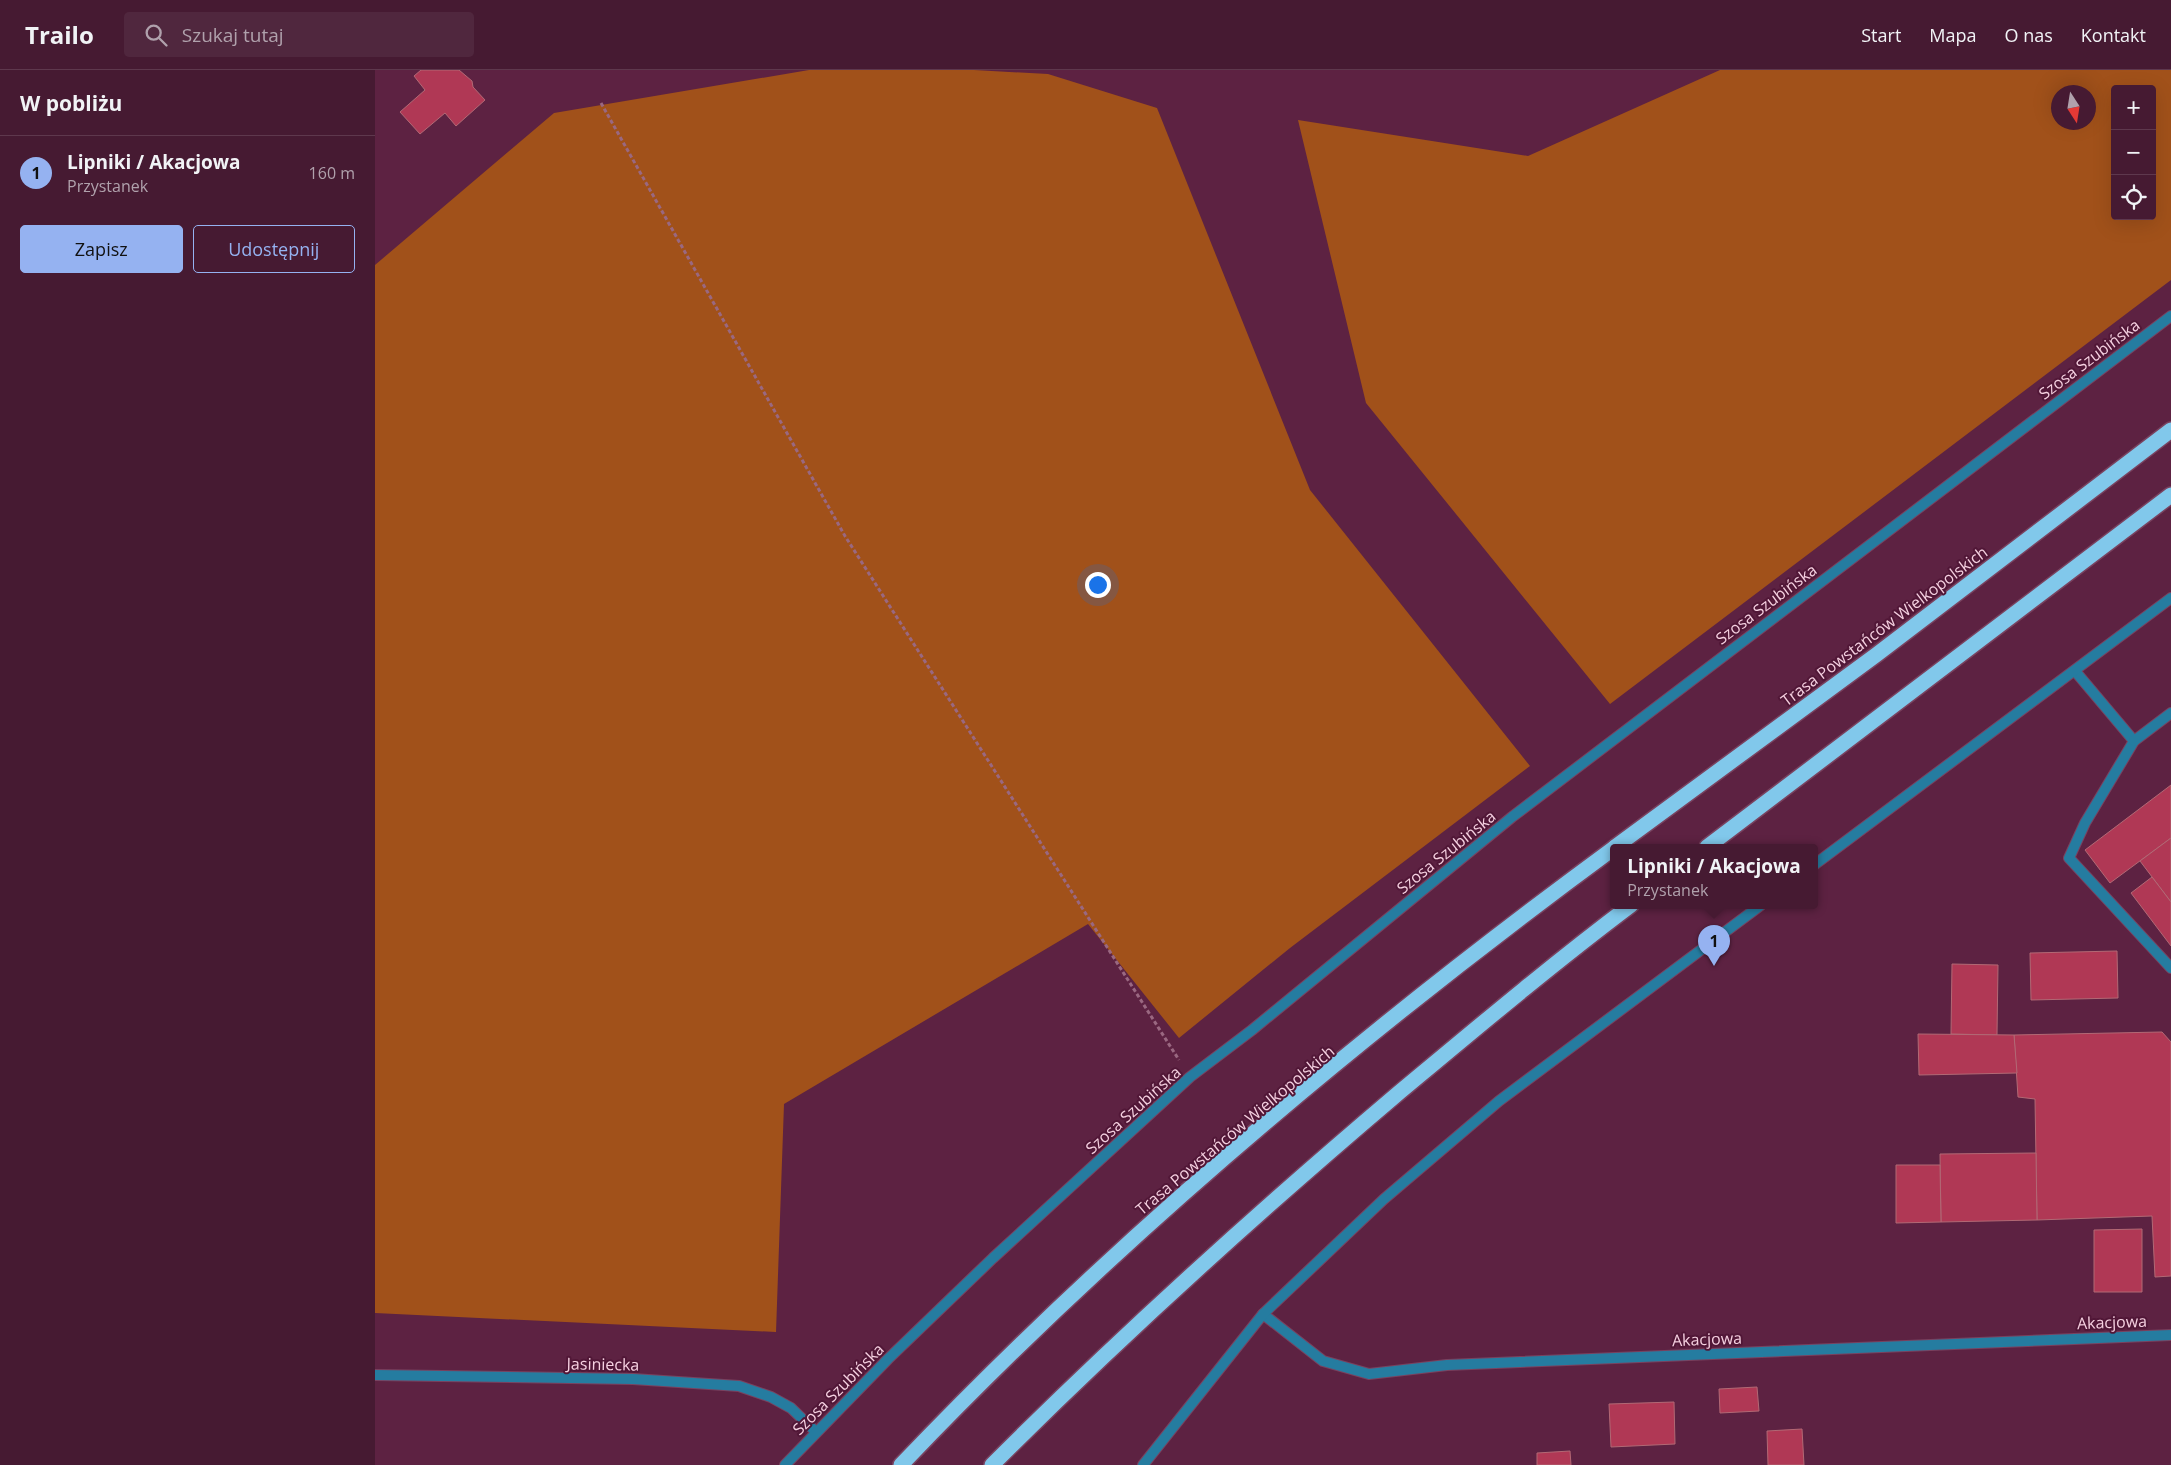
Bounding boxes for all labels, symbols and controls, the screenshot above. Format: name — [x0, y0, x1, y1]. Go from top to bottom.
search box — [124, 12, 474, 57]
text: Trailo — [25, 18, 94, 51]
icon: search — [142, 21, 170, 49]
text: Szukaj tutaj — [182, 22, 284, 48]
text: Start — [1861, 23, 1901, 47]
text: Mapa — [1929, 23, 1977, 47]
text: O nas — [2005, 23, 2053, 47]
text: Kontakt — [2081, 23, 2146, 47]
north arrow — [2051, 85, 2096, 130]
map controls — [2111, 85, 2156, 220]
button: + — [2111, 85, 2156, 130]
text: W pobliżu — [20, 89, 122, 117]
button: − — [2111, 130, 2156, 175]
text: Lipniki / Akacjowa — [67, 149, 241, 175]
text: 1 — [31, 162, 41, 184]
text: 160 m — [309, 162, 355, 184]
text: Przystanek — [67, 175, 148, 197]
button: locate — [2111, 175, 2156, 220]
button: Zapisz — [20, 225, 183, 273]
button: Udostępnij — [193, 225, 355, 273]
street label: Szosa Szubińska — [2034, 314, 2144, 404]
street label: Trasa Powstańców Wielkopolskich — [1776, 541, 1992, 711]
street label: Szosa Szubińska — [1711, 559, 1821, 649]
your location — [1085, 572, 1111, 598]
street label: Szosa Szubińska — [1392, 805, 1500, 899]
popup — [1610, 844, 1818, 909]
text: Lipniki / Akacjowa — [1627, 853, 1801, 879]
text: Przystanek — [1627, 879, 1708, 901]
pin: 1 — [1698, 925, 1730, 966]
street label: Trasa Powstańców Wielkopolskich — [1131, 1040, 1339, 1220]
street label: Szosa Szubińska — [1081, 1061, 1185, 1159]
street label: Akacjowa — [2077, 1310, 2147, 1334]
street label: Akacjowa — [1672, 1327, 1742, 1351]
street label: Szosa Szubińska — [787, 1338, 889, 1440]
street label: Jasiniecka — [564, 1352, 640, 1376]

